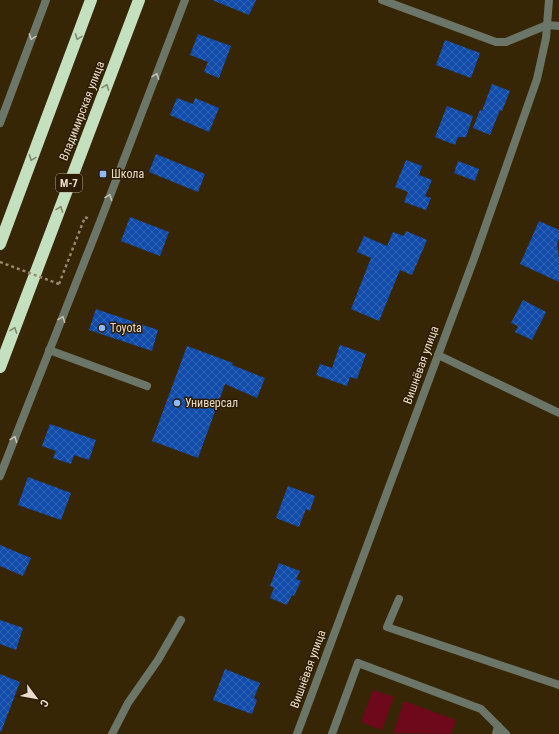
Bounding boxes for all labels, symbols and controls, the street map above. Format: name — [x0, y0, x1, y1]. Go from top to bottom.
one-way arrow — [28, 33, 37, 40]
one-way arrow — [74, 33, 82, 40]
street label: Владимирская улица — [57, 59, 108, 163]
one-way arrow — [151, 73, 159, 80]
one-way arrow — [101, 84, 109, 91]
one-way arrow — [29, 155, 37, 162]
place label: Школа — [111, 167, 144, 181]
marker: Школа — [98, 169, 108, 179]
road number: М-7 — [56, 174, 82, 192]
one-way arrow — [105, 194, 113, 201]
one-way arrow — [55, 205, 63, 212]
one-way arrow — [57, 315, 65, 322]
place label: Toyota — [110, 321, 142, 335]
marker: Toyota — [97, 323, 107, 333]
street label: Вишнёвая улица — [400, 324, 442, 406]
one-way arrow — [9, 327, 17, 334]
place label: Универсал — [185, 396, 238, 410]
marker: Универсал — [172, 398, 182, 408]
one-way arrow — [10, 436, 18, 443]
street label: Вишнёвая улица — [287, 628, 329, 710]
north arrow — [16, 678, 56, 718]
text: С — [37, 697, 51, 709]

